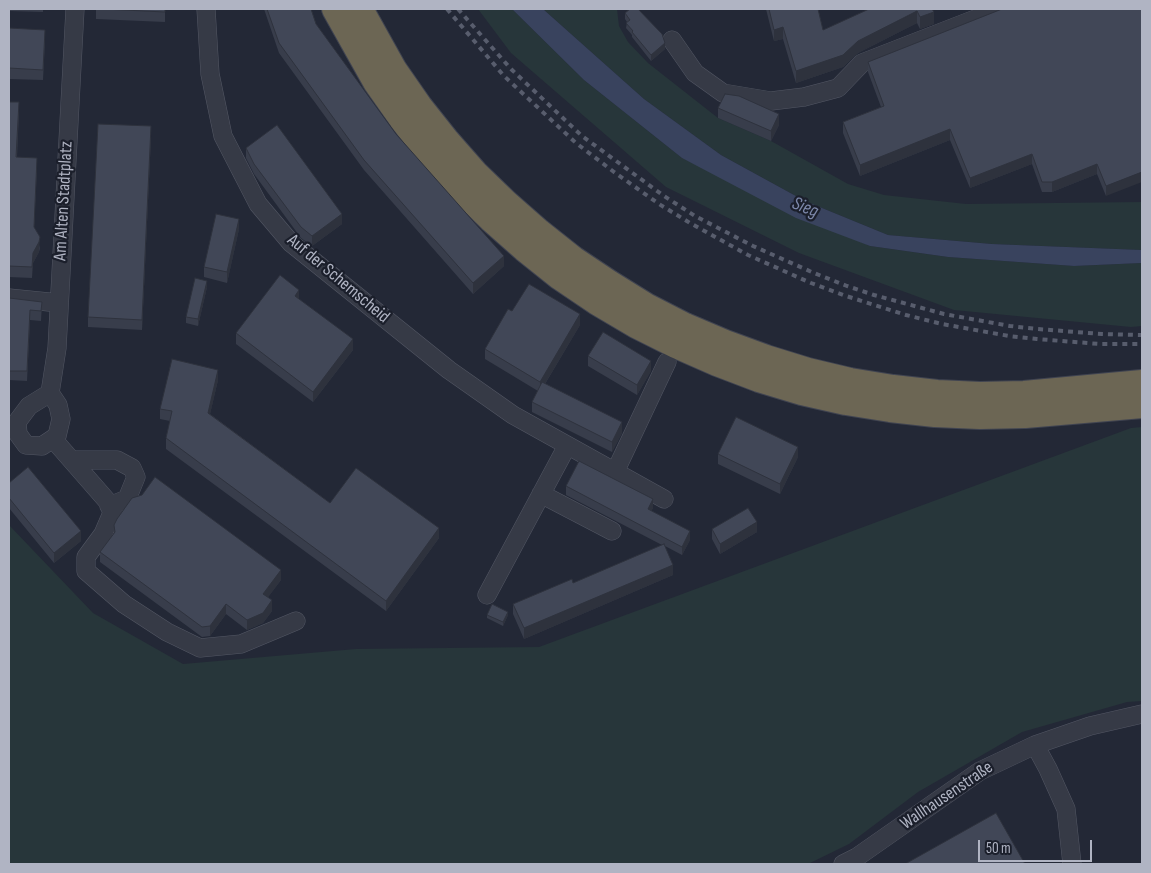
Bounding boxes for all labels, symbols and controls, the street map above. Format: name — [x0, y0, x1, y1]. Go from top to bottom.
street label: Am Alten Stadtplatz — [50, 141, 78, 261]
water label: Sieg — [788, 192, 822, 224]
street label: Auf der Schemscheid — [282, 230, 394, 328]
street label: Wallhausenstraße — [897, 757, 997, 835]
scale bar — [981, 830, 1095, 862]
text: 50 m — [986, 839, 1011, 858]

